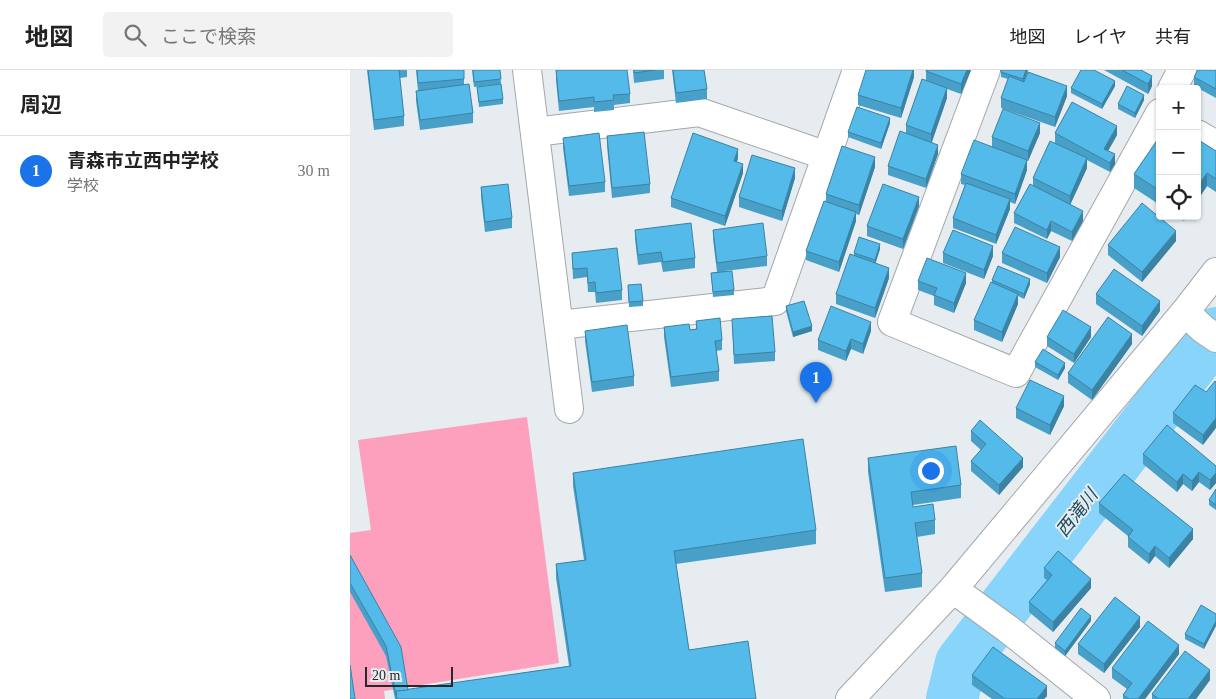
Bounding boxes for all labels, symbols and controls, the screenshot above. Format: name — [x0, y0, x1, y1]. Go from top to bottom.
search box — [103, 12, 453, 57]
icon: search — [121, 21, 149, 49]
text: 地図 — [25, 24, 73, 50]
text: ここで検索 — [161, 26, 256, 47]
text: 地図 — [1010, 27, 1046, 47]
text: レイヤ — [1074, 27, 1127, 47]
text: 共有 — [1155, 27, 1191, 47]
map controls — [1156, 85, 1201, 220]
button: + — [1156, 85, 1201, 130]
text: 周辺 — [20, 93, 62, 117]
button: − — [1156, 130, 1201, 175]
text: 青森市立西中学校 — [67, 150, 219, 171]
text: 1 — [32, 162, 40, 179]
text: 30 m — [298, 162, 330, 179]
button: locate — [1156, 175, 1201, 220]
text: 学校 — [67, 177, 99, 194]
pin: 1 — [800, 362, 832, 403]
your location — [918, 458, 944, 484]
water label: 西滝川 — [1052, 484, 1103, 540]
scale bar — [365, 664, 452, 687]
text: 20 m — [372, 668, 400, 683]

